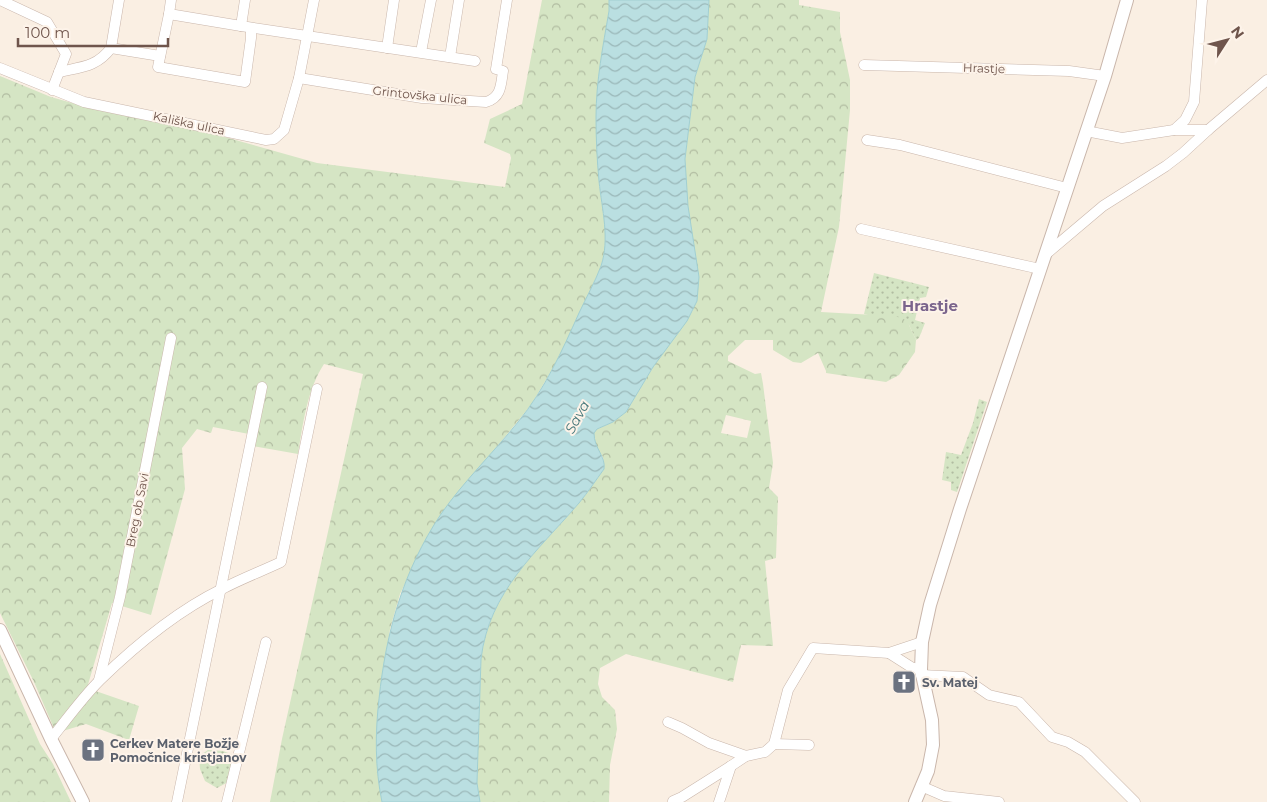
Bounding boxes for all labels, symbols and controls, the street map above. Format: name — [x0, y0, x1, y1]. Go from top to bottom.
scale bar — [18, 15, 168, 47]
north arrow — [1202, 15, 1252, 65]
text: N — [1227, 22, 1248, 42]
text: 100 m — [25, 23, 70, 42]
street label: Hrastje — [963, 60, 1005, 76]
street label: Grintovška ulica — [372, 83, 468, 107]
street label: Kališka ulica — [152, 108, 226, 138]
district label: Hrastje — [902, 296, 958, 315]
water label: Sava — [561, 397, 593, 437]
street label: Breg ob Savi — [122, 472, 152, 548]
church icon: Sv. Matej — [891, 669, 917, 695]
place label: Sv. Matej — [922, 675, 978, 690]
place label: Cerkev Matere Božje Pomočnice kristjanov — [110, 736, 247, 765]
church icon: Cerkev Matere Božje Pomočnice kristjanov — [80, 737, 106, 763]

